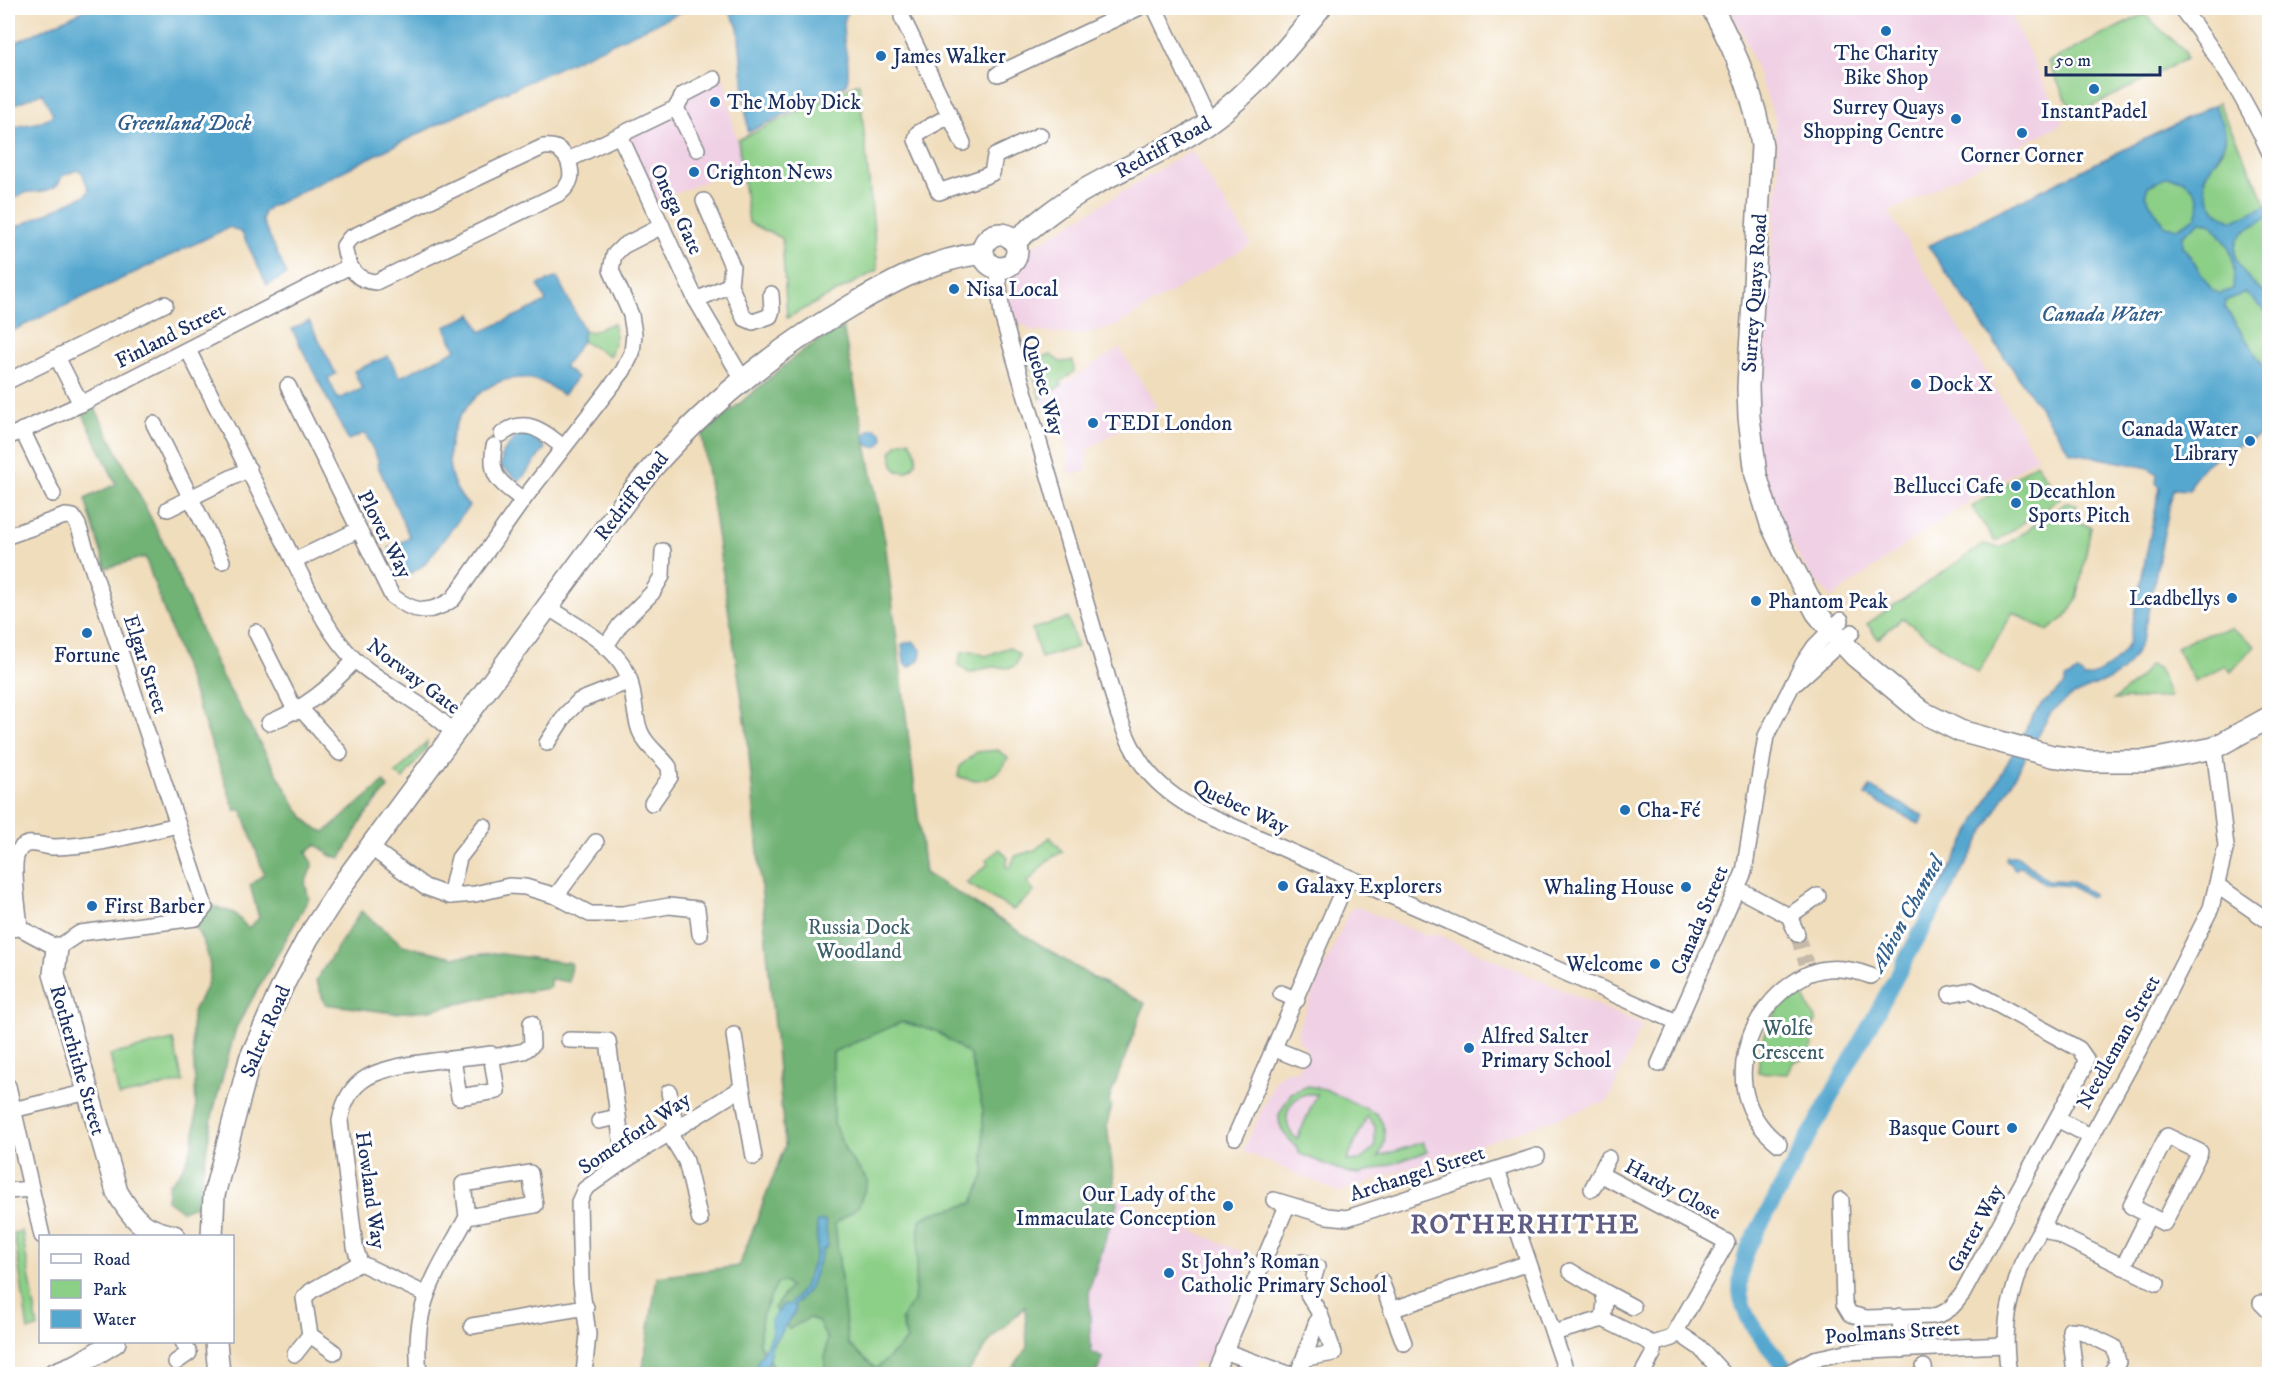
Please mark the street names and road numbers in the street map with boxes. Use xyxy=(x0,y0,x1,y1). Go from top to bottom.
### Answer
street label: Redriff Road xyxy=(1111,111,1217,185)
street label: Onega Gate xyxy=(644,160,709,259)
street label: Surrey Quays Road xyxy=(1736,212,1774,374)
street label: Finland Street xyxy=(111,297,230,375)
street label: Quebec Way xyxy=(1016,332,1070,439)
street label: Redriff Road xyxy=(589,446,675,546)
street label: Plover Way xyxy=(351,486,418,584)
street label: Elgar Street xyxy=(117,612,173,717)
street label: Norway Gate xyxy=(361,633,466,721)
street label: Quebec Way xyxy=(1188,773,1294,841)
street label: Canada Street xyxy=(1665,862,1735,979)
street label: Needleman Street xyxy=(2071,971,2167,1114)
street label: Salter Road xyxy=(235,981,297,1081)
street label: Rotherhithe Street xyxy=(43,982,111,1139)
street label: Somerford Way xyxy=(574,1086,696,1181)
street label: Howland Way xyxy=(349,1130,391,1252)
street label: Archangel Street xyxy=(1346,1140,1488,1208)
street label: Hardy Close xyxy=(1620,1154,1725,1226)
street label: Garter Way xyxy=(1942,1179,2010,1277)
street label: Poolmans Street xyxy=(1824,1315,1961,1351)

